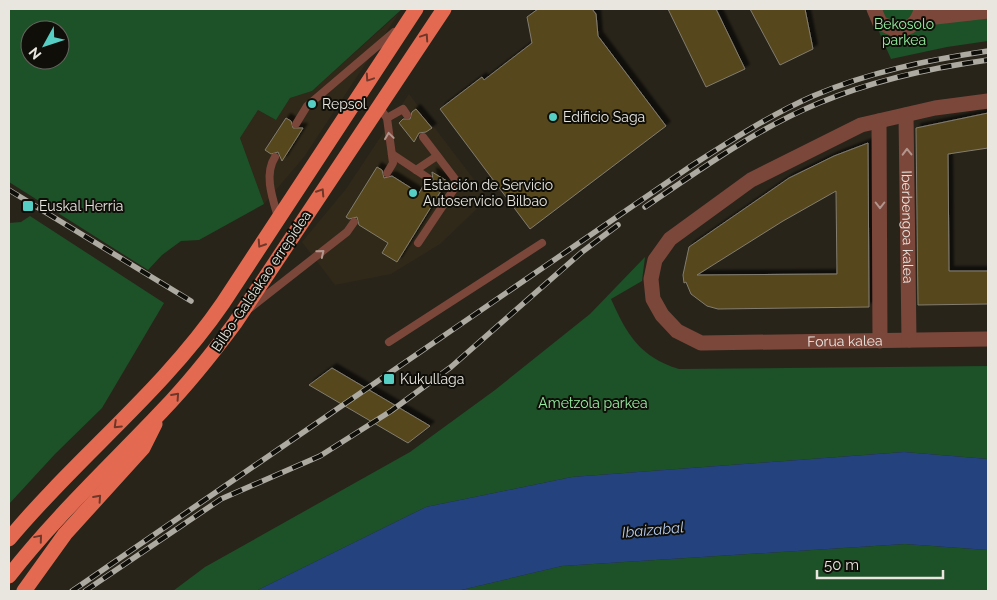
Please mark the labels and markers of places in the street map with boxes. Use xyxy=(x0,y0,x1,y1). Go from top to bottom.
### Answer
place label: Repsol xyxy=(322,96,367,112)
marker: Repsol xyxy=(306,98,318,110)
place label: Edificio Saga xyxy=(563,109,645,125)
marker: Edificio Saga xyxy=(547,111,559,123)
place label: Estación de Servicio Autoservicio Bilbao xyxy=(423,177,553,209)
marker: Estación de Servicio Autoservicio Bilbao xyxy=(407,187,419,199)
place label: Euskal Herria xyxy=(39,198,123,214)
marker: Euskal Herria xyxy=(21,199,35,213)
place label: Kukullaga xyxy=(400,371,464,387)
marker: Kukullaga xyxy=(382,372,396,386)

